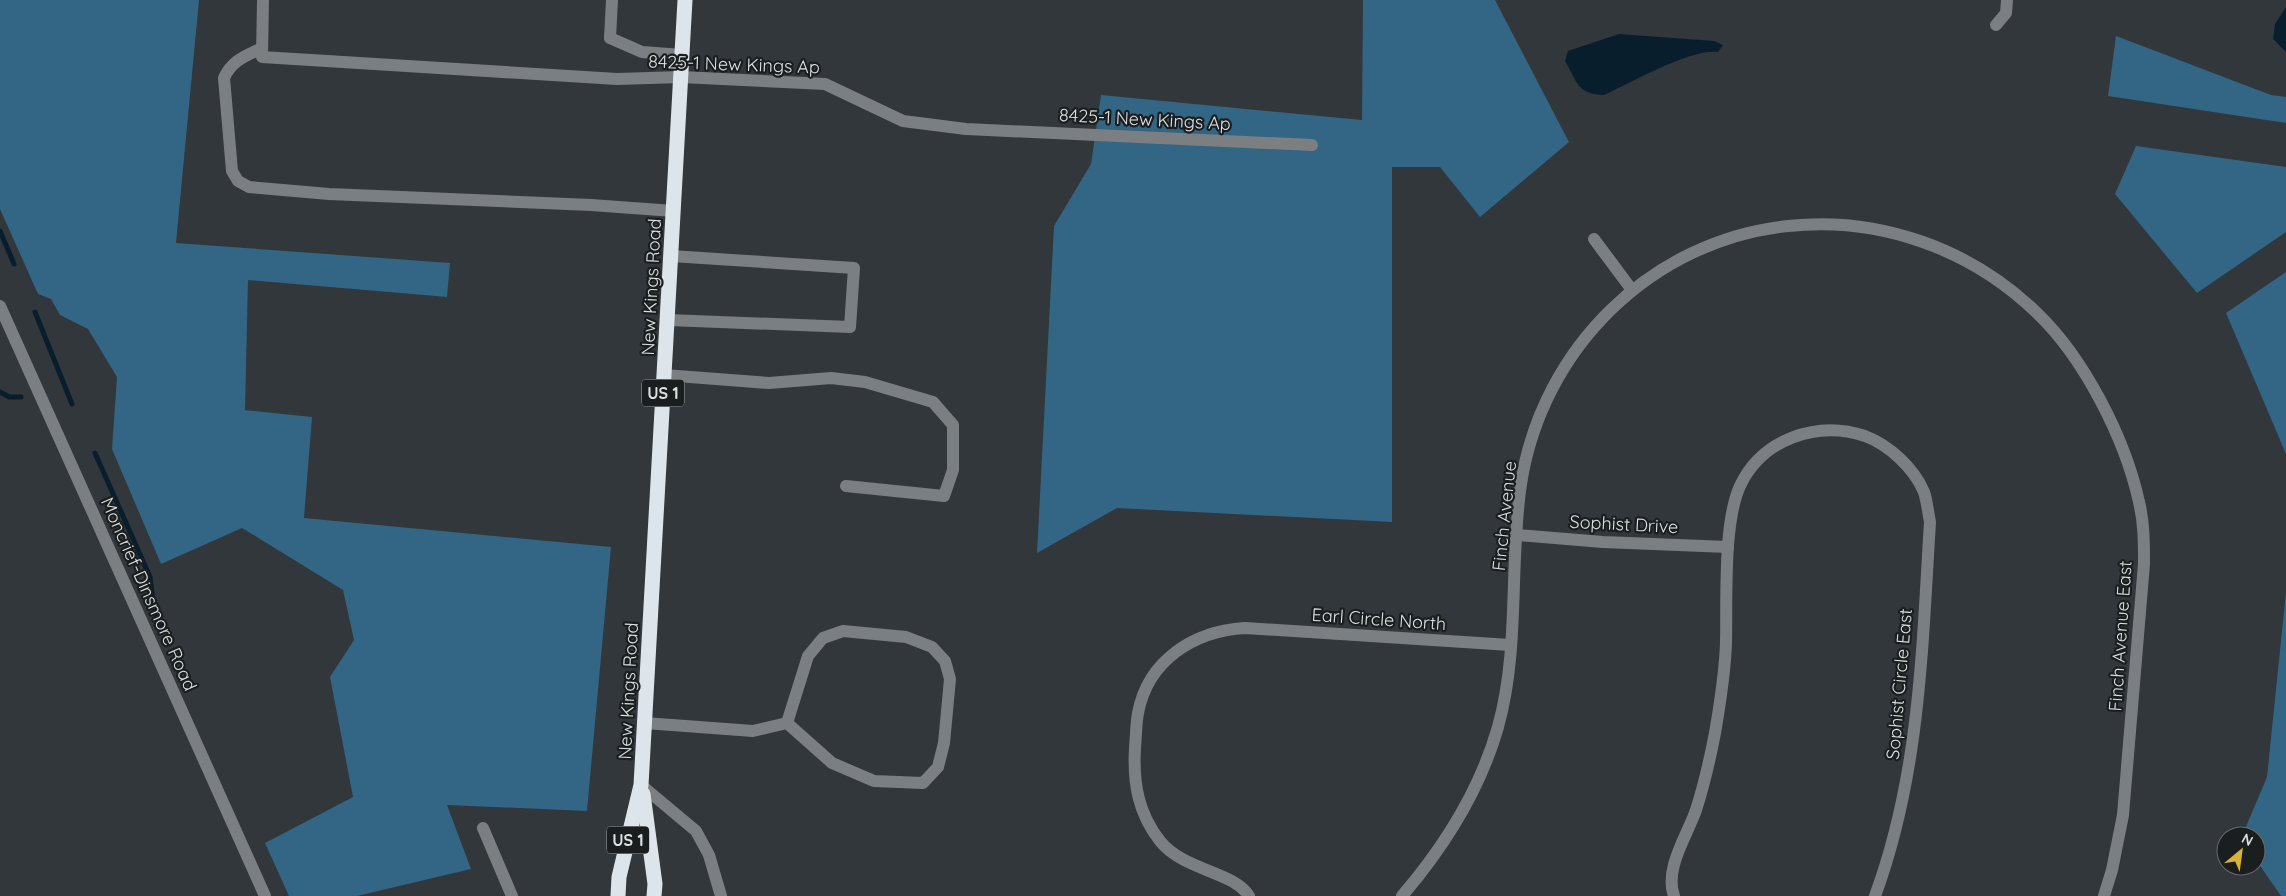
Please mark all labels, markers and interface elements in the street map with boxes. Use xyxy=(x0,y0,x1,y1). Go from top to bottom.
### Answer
street label: 8425-1 New Kings Ap xyxy=(648,50,820,78)
street label: 8425-1 New Kings Ap xyxy=(1059,103,1231,135)
street label: New Kings Road xyxy=(636,218,666,356)
road number: US 1 xyxy=(642,379,684,406)
street label: Finch Avenue xyxy=(1487,460,1521,572)
street label: Moncrief-Dinsmore Road xyxy=(96,494,202,694)
street label: Sophist Drive xyxy=(1569,510,1679,538)
street label: Finch Avenue East xyxy=(2103,560,2137,712)
street label: Earl Circle North xyxy=(1311,603,1447,635)
street label: Sophist Circle East xyxy=(1881,607,1917,761)
street label: New Kings Road xyxy=(613,622,643,760)
road number: US 1 xyxy=(607,826,649,854)
north arrow xyxy=(2216,826,2266,876)
text: N xyxy=(2238,829,2256,850)

